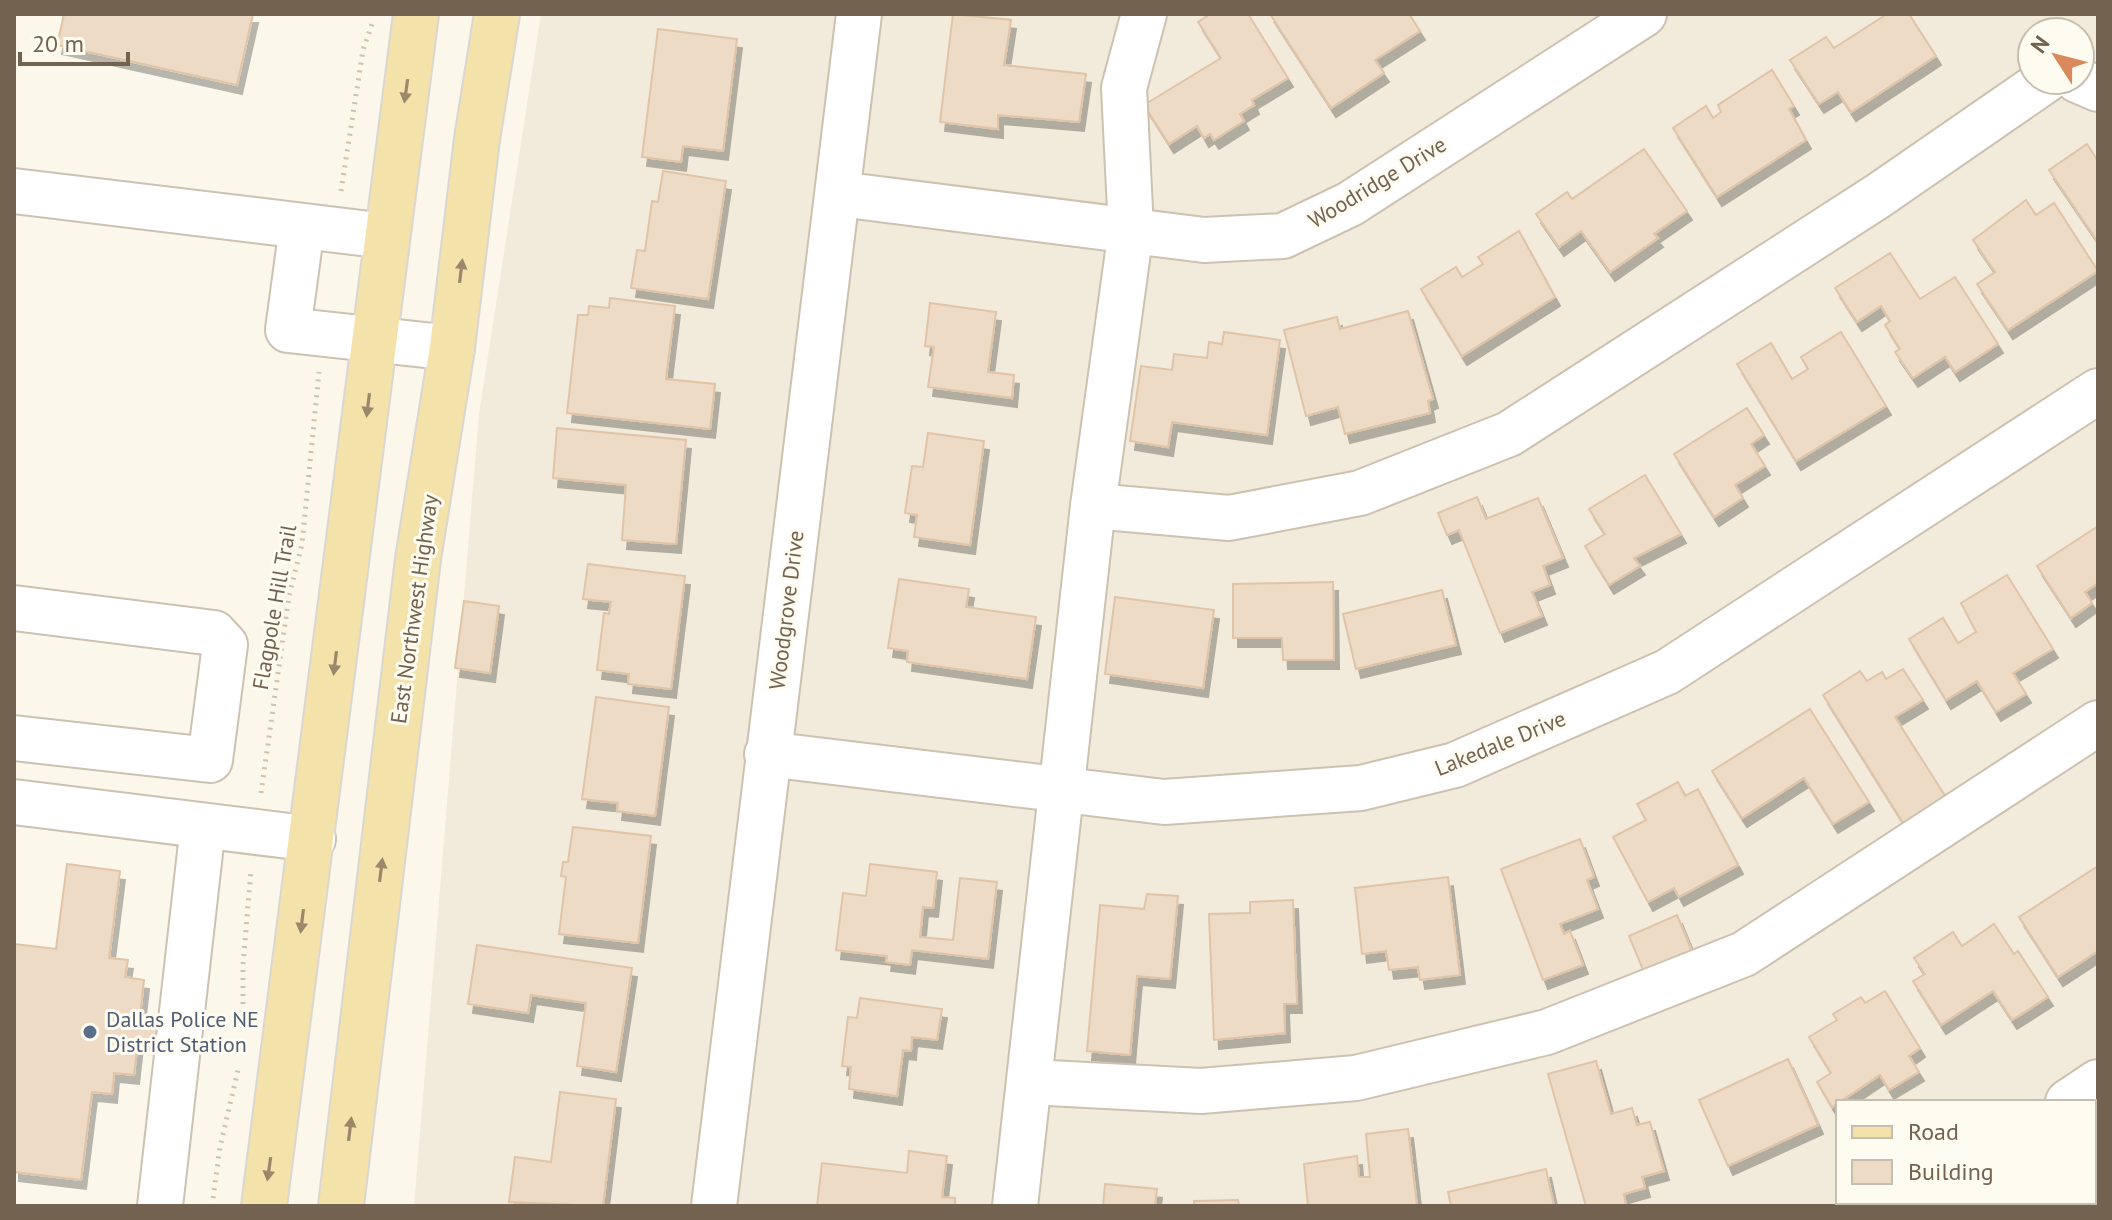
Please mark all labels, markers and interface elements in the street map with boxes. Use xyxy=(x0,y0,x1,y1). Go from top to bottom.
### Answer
scale bar xyxy=(20,16,128,66)
north arrow xyxy=(2016,16,2096,96)
text: 20 m xyxy=(32,28,84,59)
text: N xyxy=(2024,30,2055,58)
one-way arrow xyxy=(399,79,412,104)
street label: Woodridge Drive xyxy=(1303,130,1451,234)
one-way arrow xyxy=(455,258,468,283)
one-way arrow xyxy=(361,393,374,418)
street label: East Northwest Highway xyxy=(384,492,444,725)
street label: Flagpole Hill Trail xyxy=(246,522,302,692)
street label: Woodgrove Drive xyxy=(762,529,810,691)
one-way arrow xyxy=(328,651,341,676)
street label: Lakedale Drive xyxy=(1430,704,1570,782)
one-way arrow xyxy=(375,857,388,882)
one-way arrow xyxy=(296,909,309,934)
place label: Dallas Police NE District Station xyxy=(106,1005,259,1058)
marker: Dallas Police NE District Station xyxy=(81,1023,99,1041)
legend xyxy=(1836,1100,2096,1204)
one-way arrow xyxy=(344,1116,357,1141)
text: Road xyxy=(1908,1116,1959,1147)
text: Building xyxy=(1908,1156,1994,1187)
one-way arrow xyxy=(262,1157,275,1182)

